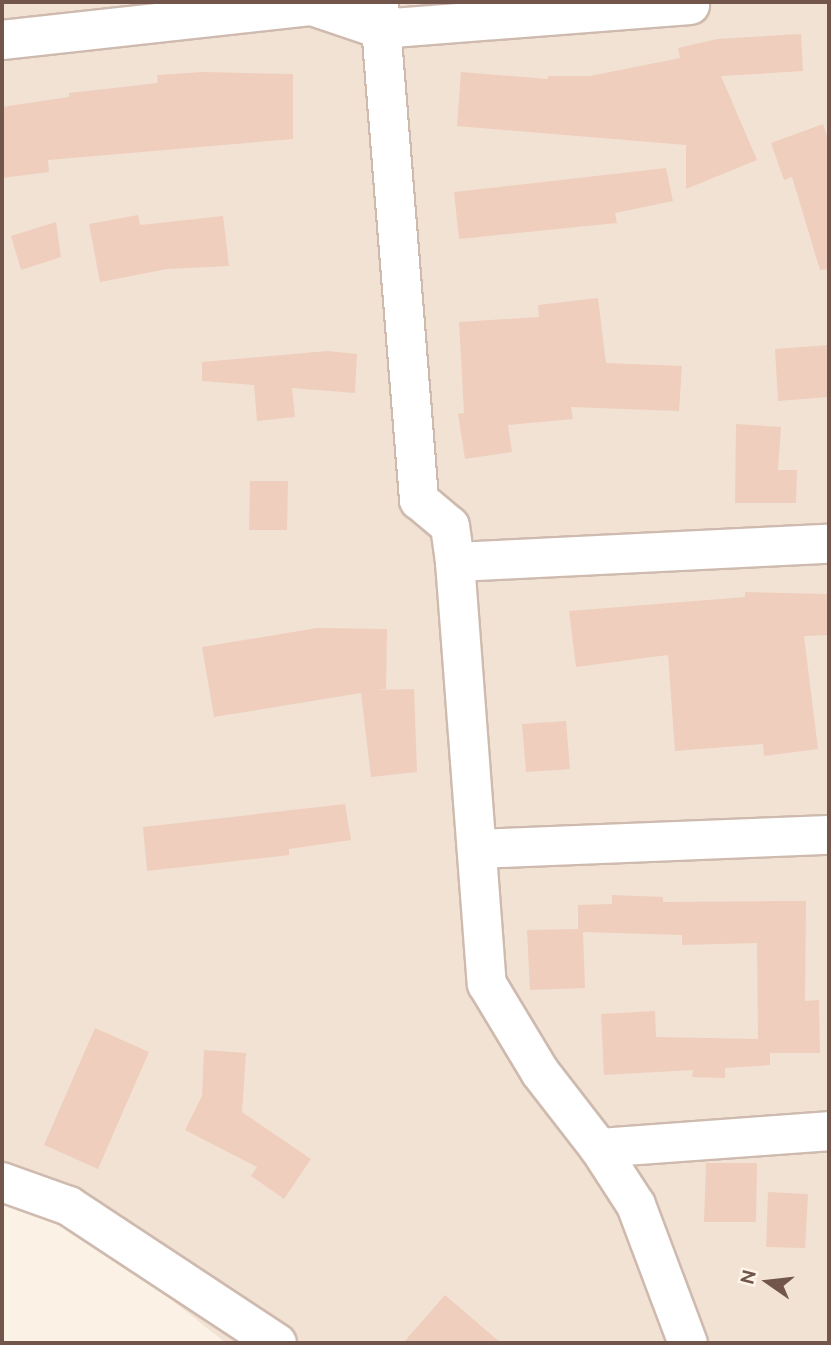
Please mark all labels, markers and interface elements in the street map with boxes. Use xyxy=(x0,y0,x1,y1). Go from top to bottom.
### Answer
north arrow xyxy=(733,1247,803,1317)
text: N xyxy=(735,1267,760,1286)

